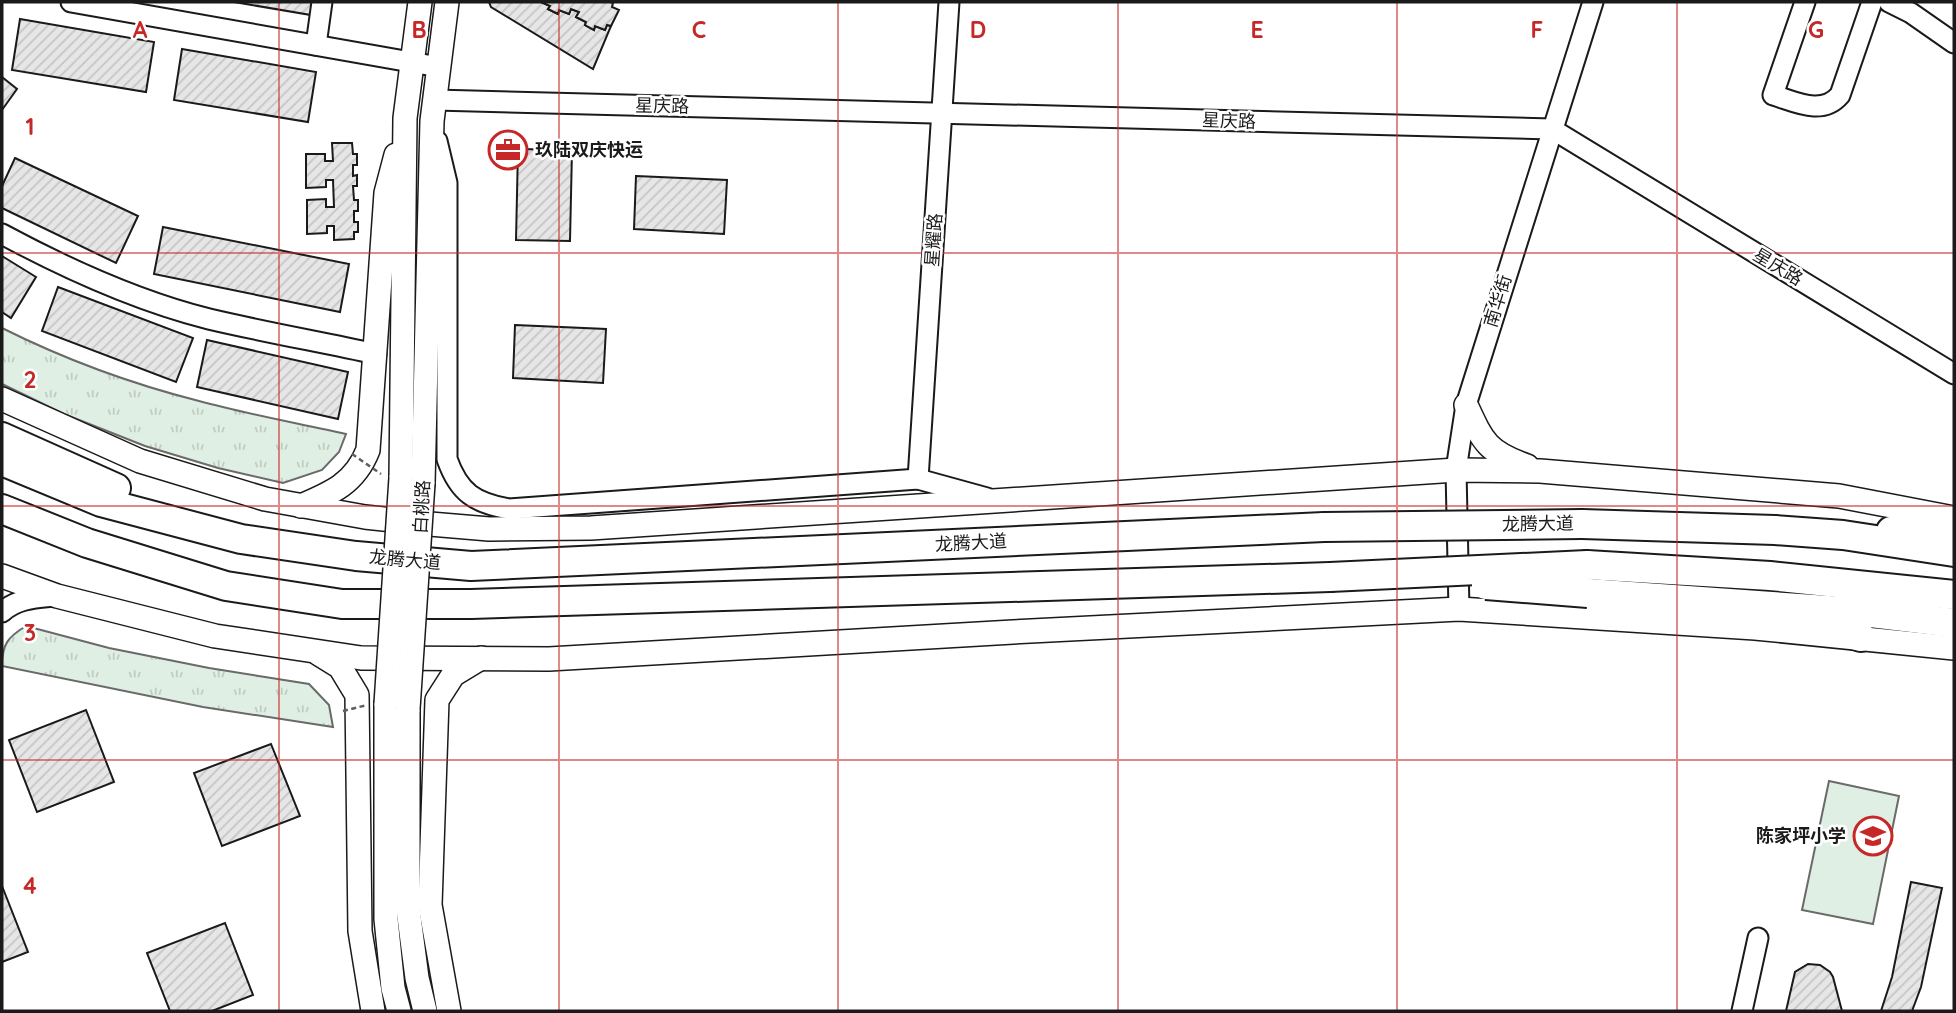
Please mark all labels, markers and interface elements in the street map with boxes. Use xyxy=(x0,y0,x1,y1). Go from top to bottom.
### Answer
text: A xyxy=(133,15,148,44)
text: B xyxy=(411,15,427,44)
text: C xyxy=(692,15,706,44)
text: D xyxy=(970,15,986,44)
text: E xyxy=(1250,15,1264,44)
text: F xyxy=(1531,15,1543,44)
text: G xyxy=(1808,15,1824,44)
street label: 星庆路 xyxy=(635,94,689,117)
street label: 星庆路 xyxy=(1202,108,1256,133)
text: 1 xyxy=(26,112,34,141)
office icon: 玖陆双庆快运 xyxy=(487,129,529,171)
place label: 玖陆双庆快运 xyxy=(535,138,643,161)
street label: 星耀路 xyxy=(920,212,947,268)
street label: 星庆路 xyxy=(1749,243,1807,290)
street label: 南华街 xyxy=(1479,272,1516,330)
text: 2 xyxy=(23,365,37,394)
street label: 白桃路 xyxy=(409,479,434,535)
street label: 龙腾大道 xyxy=(1502,511,1574,536)
street label: 龙腾大道 xyxy=(934,529,1008,556)
street label: 龙腾大道 xyxy=(368,545,442,574)
text: 3 xyxy=(24,618,36,647)
school or university icon: 陈家坪小学 xyxy=(1852,815,1894,857)
place label: 陈家坪小学 xyxy=(1756,824,1846,847)
text: 4 xyxy=(23,871,37,900)

